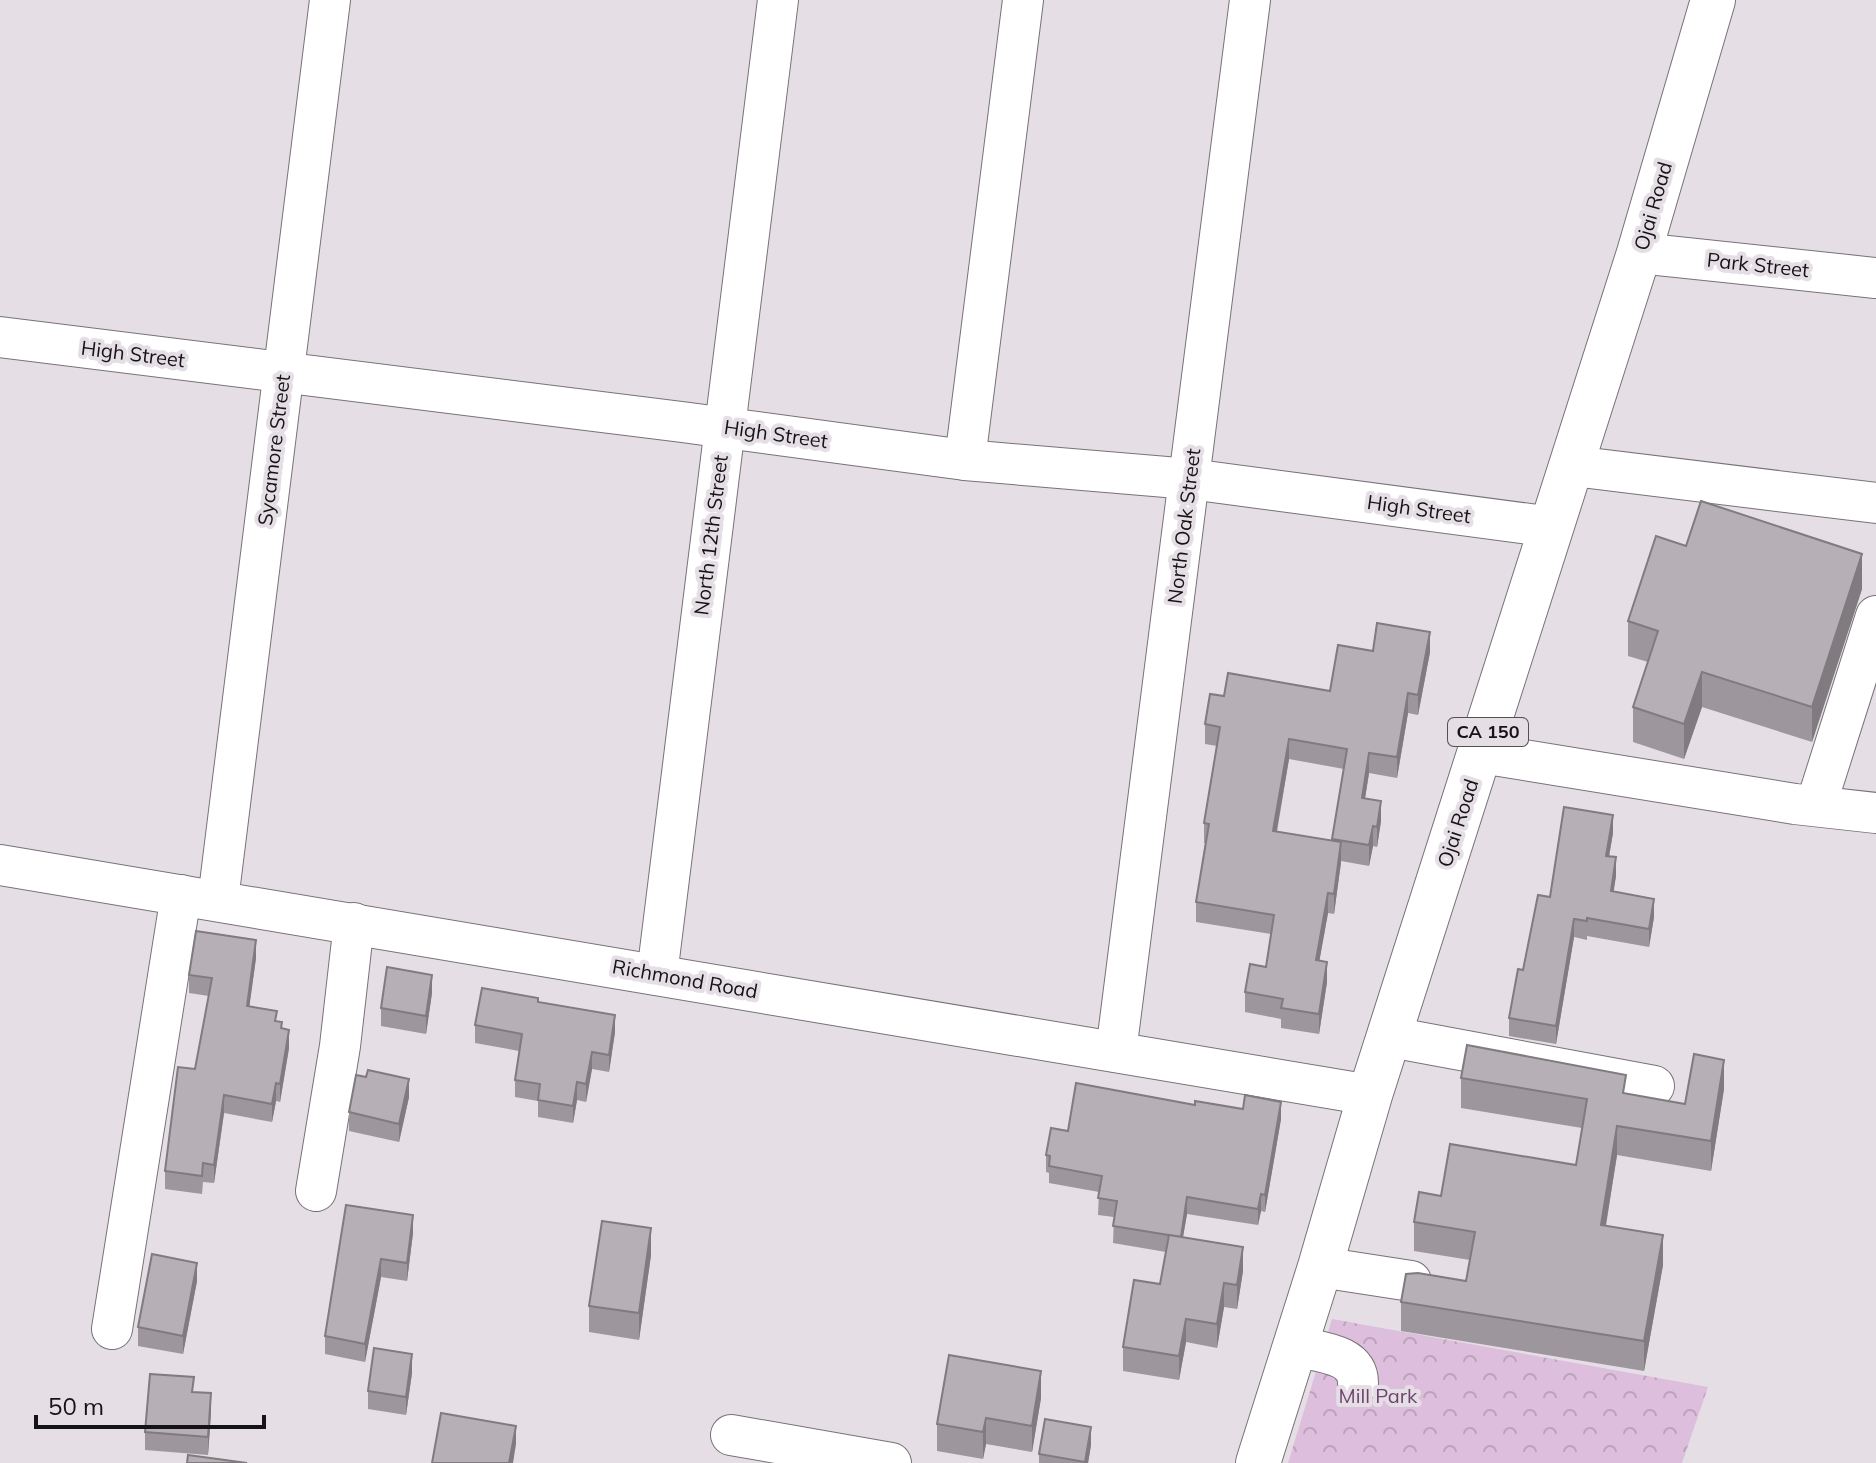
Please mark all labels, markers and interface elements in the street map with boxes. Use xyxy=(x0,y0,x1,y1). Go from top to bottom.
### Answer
street label: Ojai Road xyxy=(1628,159,1677,253)
street label: Park Street xyxy=(1706,247,1810,282)
street label: High Street xyxy=(80,335,186,372)
street label: Sycamore Street xyxy=(252,373,295,527)
street label: High Street xyxy=(723,414,829,453)
street label: North Oak Street xyxy=(1162,447,1205,605)
street label: North 12th Street xyxy=(688,453,733,617)
street label: High Street xyxy=(1366,489,1472,528)
road number: CA 150 xyxy=(1448,718,1528,746)
street label: Ojai Road xyxy=(1432,776,1484,870)
street label: Richmond Road xyxy=(610,953,760,1004)
scale bar xyxy=(36,1379,264,1429)
park label: Mill Park xyxy=(1339,1383,1418,1408)
text: 50 m xyxy=(48,1391,104,1421)

